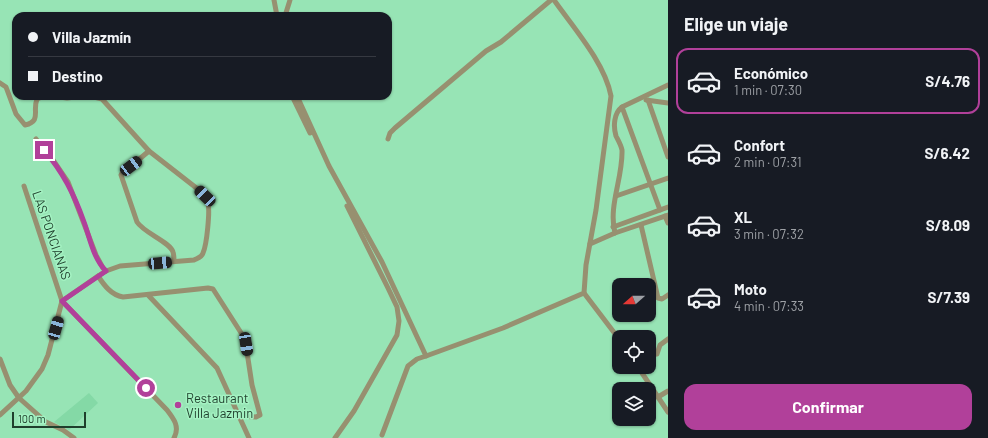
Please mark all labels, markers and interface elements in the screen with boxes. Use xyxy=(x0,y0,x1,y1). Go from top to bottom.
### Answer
text: Elige un viaje xyxy=(684,13,788,35)
text: Villa Jazmín xyxy=(52,28,131,46)
icon: car xyxy=(686,63,722,99)
text: Económico xyxy=(734,64,808,82)
text: Destino xyxy=(52,67,103,85)
text: S/4.76 xyxy=(925,72,970,90)
text: 1 min · 07:30 xyxy=(734,82,802,98)
icon: car xyxy=(686,135,722,171)
text: Confort xyxy=(734,136,785,154)
route end xyxy=(35,141,53,159)
text: S/6.42 xyxy=(924,144,970,162)
car xyxy=(118,154,144,178)
text: 2 min · 07:31 xyxy=(734,154,802,170)
car xyxy=(192,183,218,209)
street label: LAS PONCIANAS xyxy=(29,188,75,282)
icon: car xyxy=(686,207,722,243)
text: XL xyxy=(734,208,752,226)
text: S/8.09 xyxy=(926,216,970,234)
text: 3 min · 07:32 xyxy=(734,226,804,242)
car xyxy=(148,256,172,270)
north arrow xyxy=(612,278,656,322)
map controls xyxy=(612,278,656,426)
icon: car xyxy=(686,279,722,315)
text: Moto xyxy=(734,280,767,298)
text: S/7.39 xyxy=(927,288,970,306)
text: 4 min · 07:33 xyxy=(734,298,804,314)
car xyxy=(47,315,65,341)
button: locate xyxy=(612,330,656,374)
car xyxy=(238,331,254,357)
route start xyxy=(137,379,155,397)
button: layers xyxy=(612,382,656,426)
button: Confirmar xyxy=(684,384,972,430)
place label: Restaurant Villa Jazmin xyxy=(186,390,253,421)
marker: Restaurant Villa Jazmin xyxy=(173,400,183,410)
scale bar xyxy=(12,410,86,429)
text: 100 m xyxy=(18,412,46,425)

